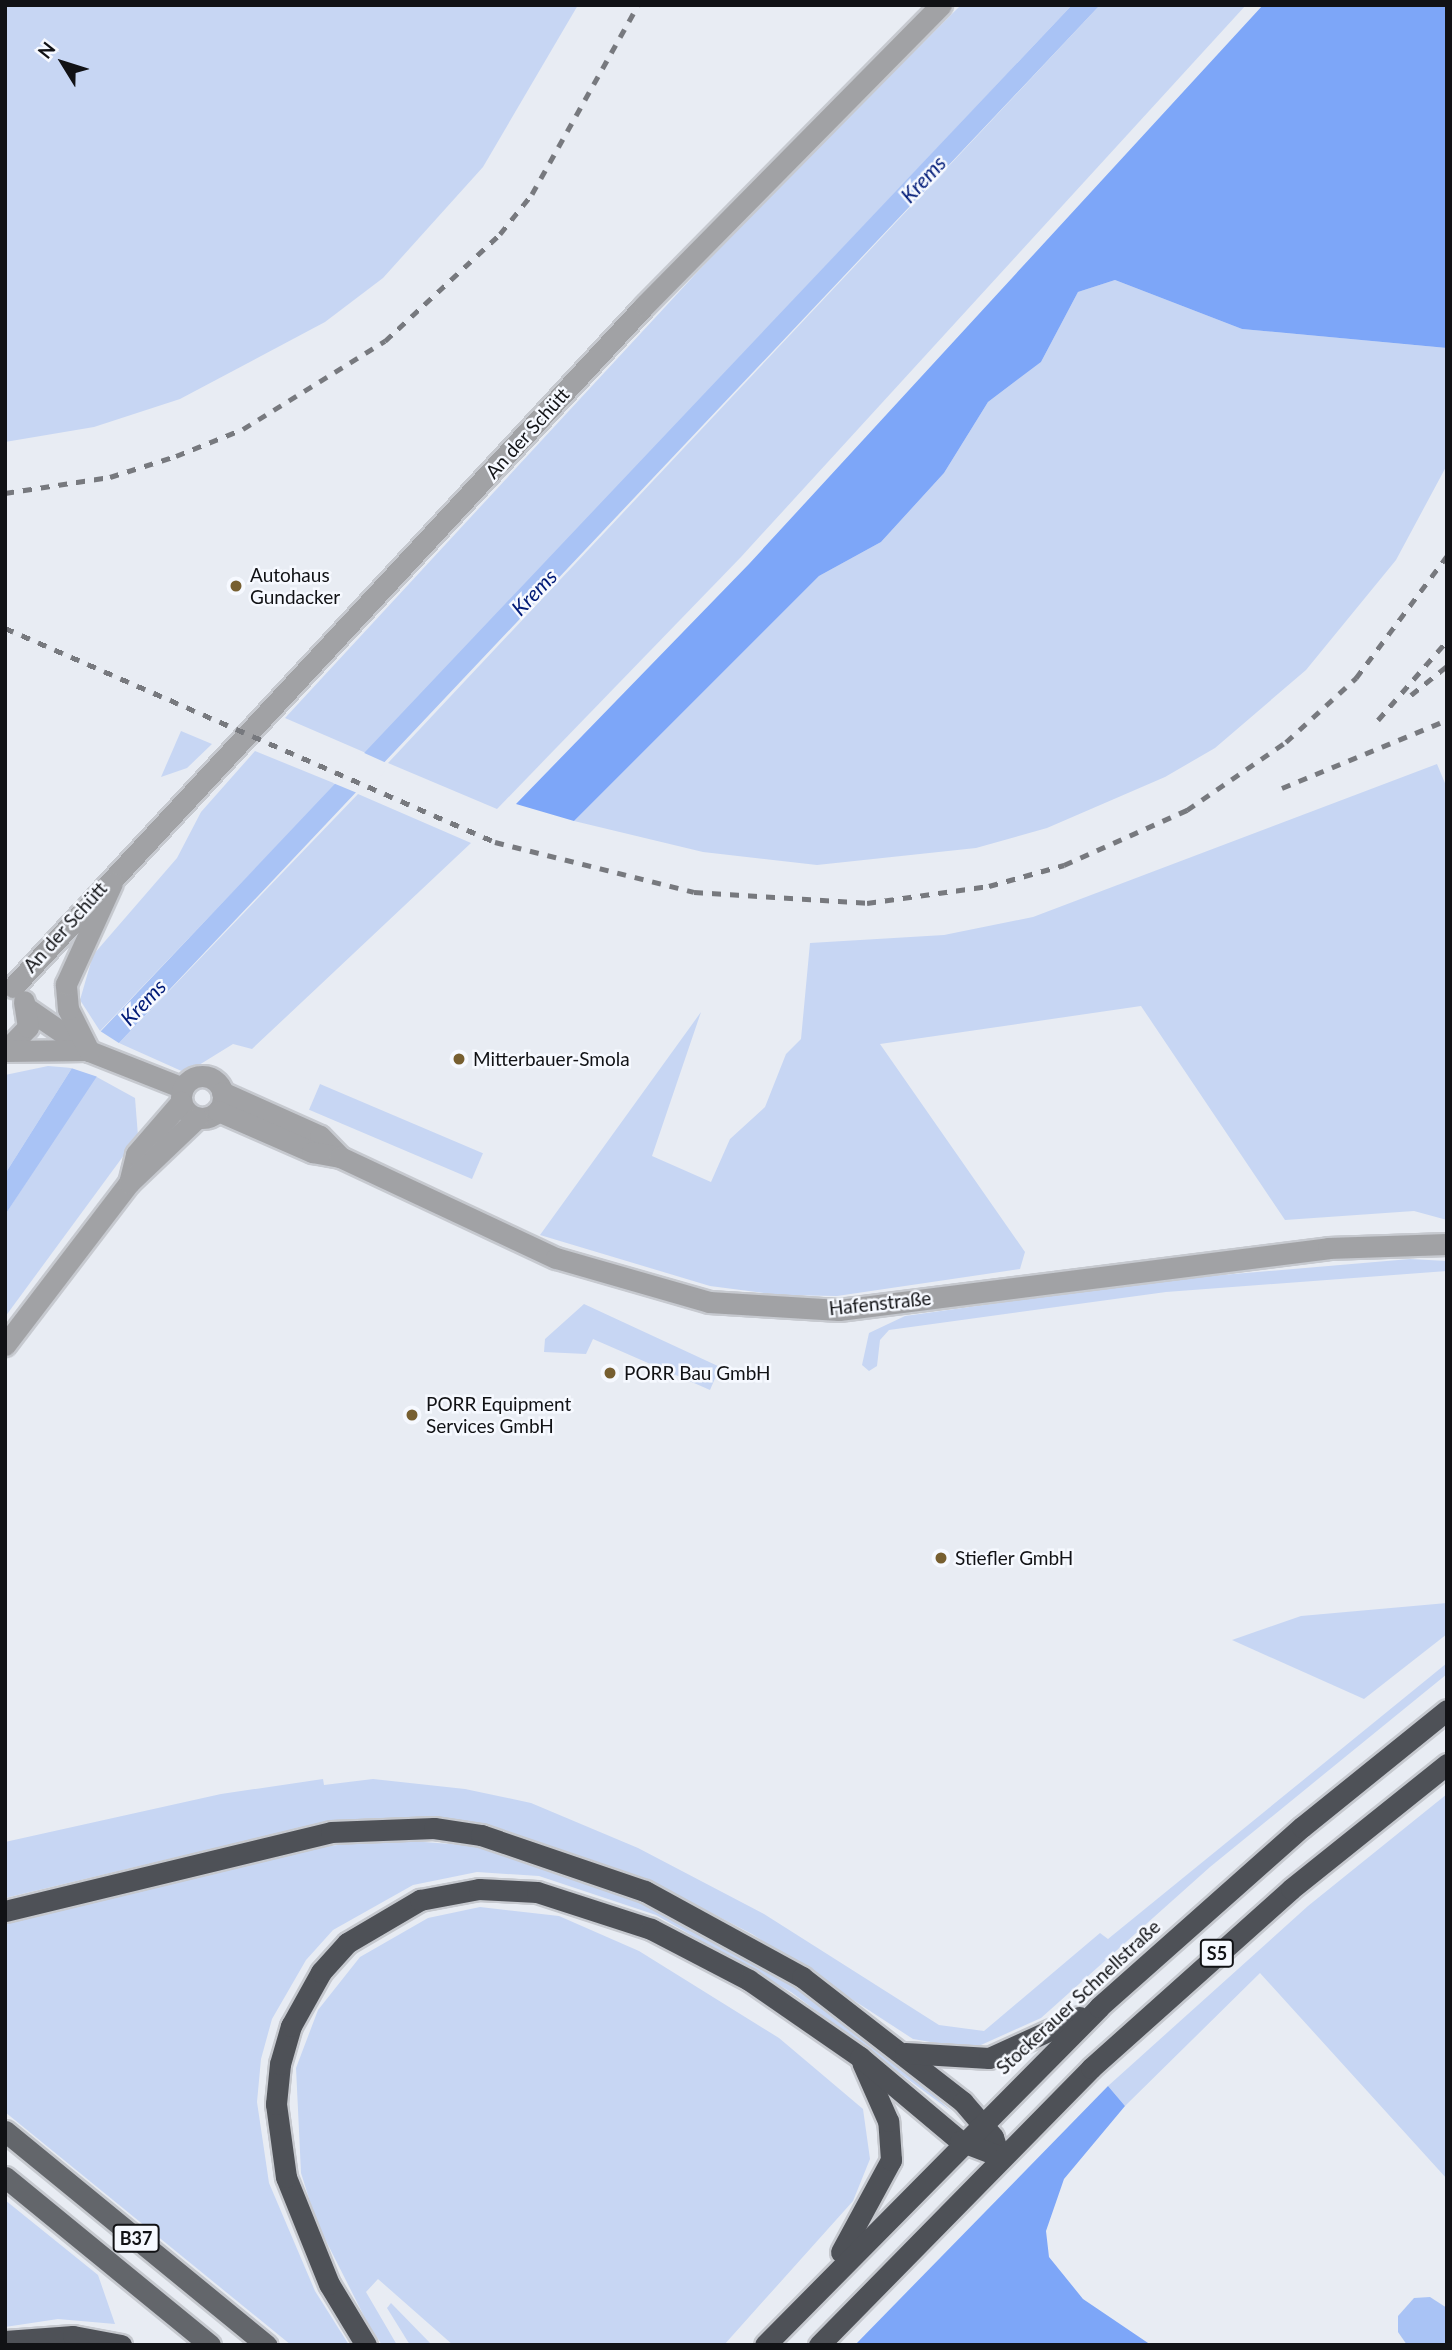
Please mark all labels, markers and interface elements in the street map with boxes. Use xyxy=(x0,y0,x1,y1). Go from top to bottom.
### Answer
north arrow xyxy=(28,28,98,98)
text: N xyxy=(32,37,60,63)
water label: Krems xyxy=(895,150,951,208)
street label: An der Schütt xyxy=(480,383,574,483)
place label: Autohaus Gundacker xyxy=(250,564,340,608)
water label: Krems xyxy=(506,564,562,620)
marker: Autohaus Gundacker xyxy=(228,578,244,594)
street label: An der Schütt xyxy=(18,877,112,977)
water label: Krems xyxy=(115,974,171,1030)
place label: Mitterbauer-Smola xyxy=(473,1048,630,1070)
marker: Mitterbauer-Smola xyxy=(451,1051,467,1067)
street label: Hafenstraße xyxy=(828,1286,932,1320)
place label: PORR Bau GmbH xyxy=(624,1362,771,1384)
marker: PORR Bau GmbH xyxy=(602,1365,618,1381)
place label: PORR Equipment Services GmbH xyxy=(426,1393,571,1437)
marker: PORR Equipment Services GmbH xyxy=(404,1407,420,1423)
place label: Stiefler GmbH xyxy=(955,1547,1074,1569)
marker: Stiefler GmbH xyxy=(933,1550,949,1566)
street label: Stockerauer Schnellstraße xyxy=(991,1915,1165,2079)
road number: S5 xyxy=(1200,1938,1234,1968)
road number: B37 xyxy=(111,2224,160,2252)

